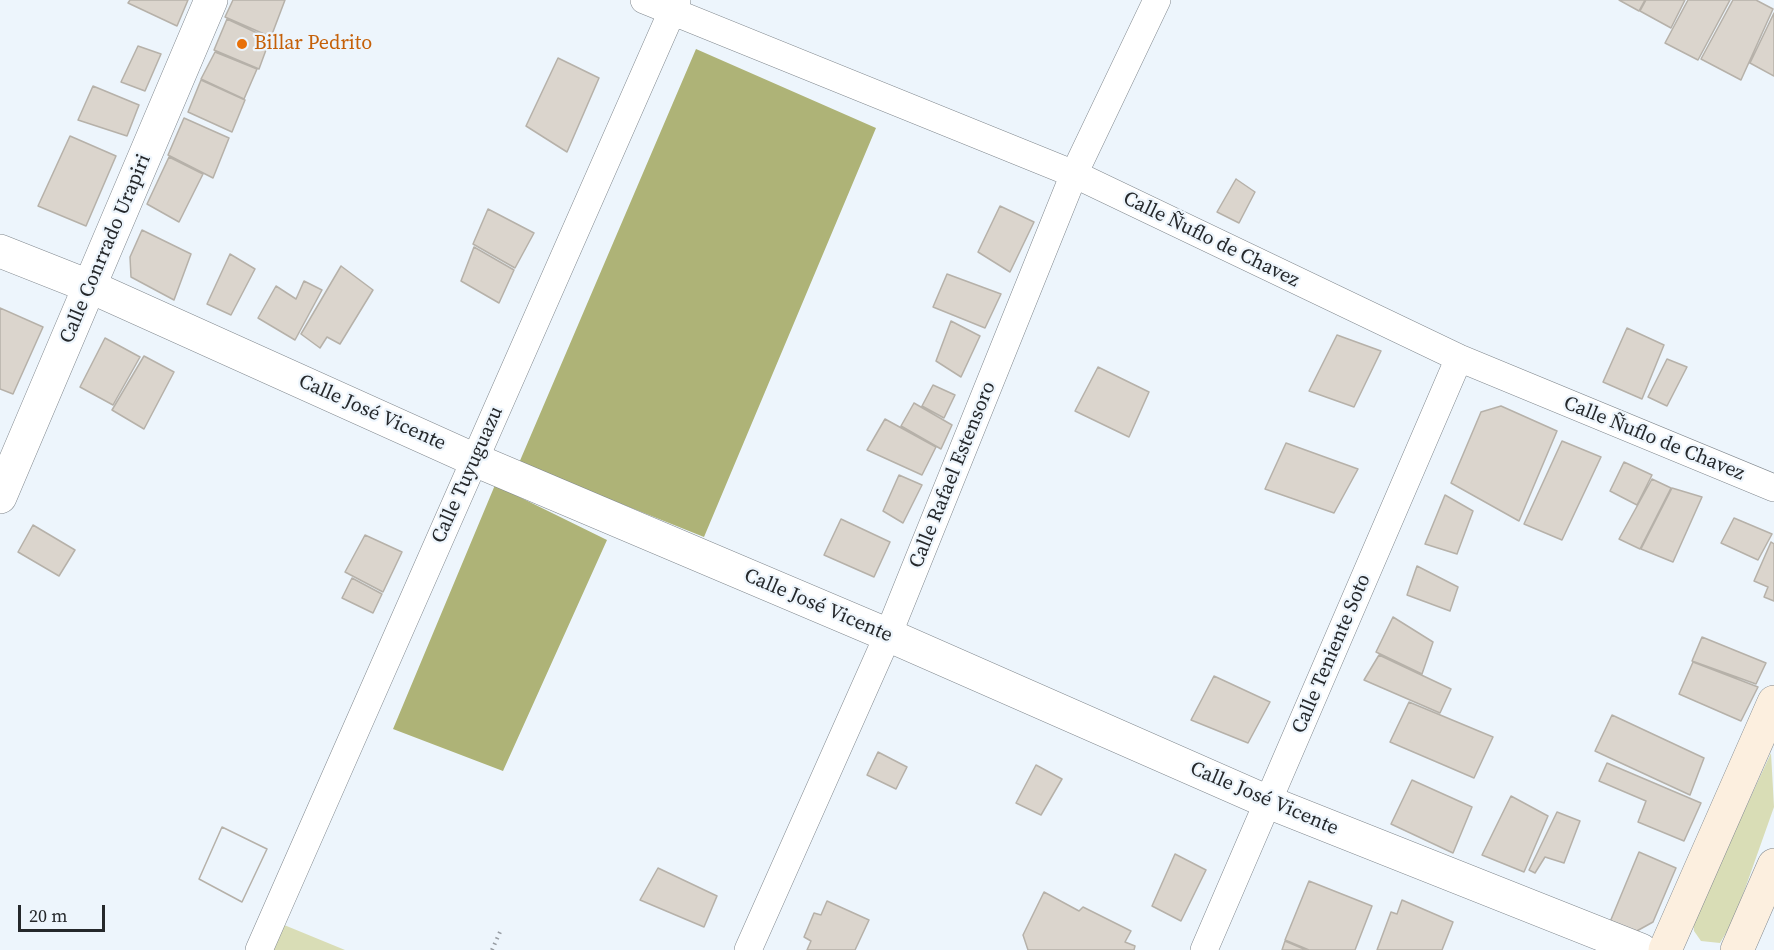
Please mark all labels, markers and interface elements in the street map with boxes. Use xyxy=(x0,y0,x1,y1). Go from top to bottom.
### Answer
place label: Billar Pedrito xyxy=(254,32,372,56)
marker: Billar Pedrito xyxy=(235,37,249,51)
street label: Calle Conrrado Urapiri xyxy=(55,151,157,347)
street label: Calle Ñuflo de Chavez xyxy=(1119,187,1303,293)
street label: Calle José Vicente xyxy=(295,370,449,456)
street label: Calle Rafael Estensoro xyxy=(905,378,1001,572)
street label: Calle Ñuflo de Chavez xyxy=(1560,392,1748,486)
street label: Calle Tuyuguazu xyxy=(427,403,509,547)
street label: Calle José Vicente xyxy=(740,564,896,648)
street label: Calle Teniente Soto xyxy=(1288,571,1376,737)
street label: Calle José Vicente xyxy=(1186,757,1342,841)
scale bar xyxy=(21,893,108,931)
text: 20 m xyxy=(29,903,67,928)

